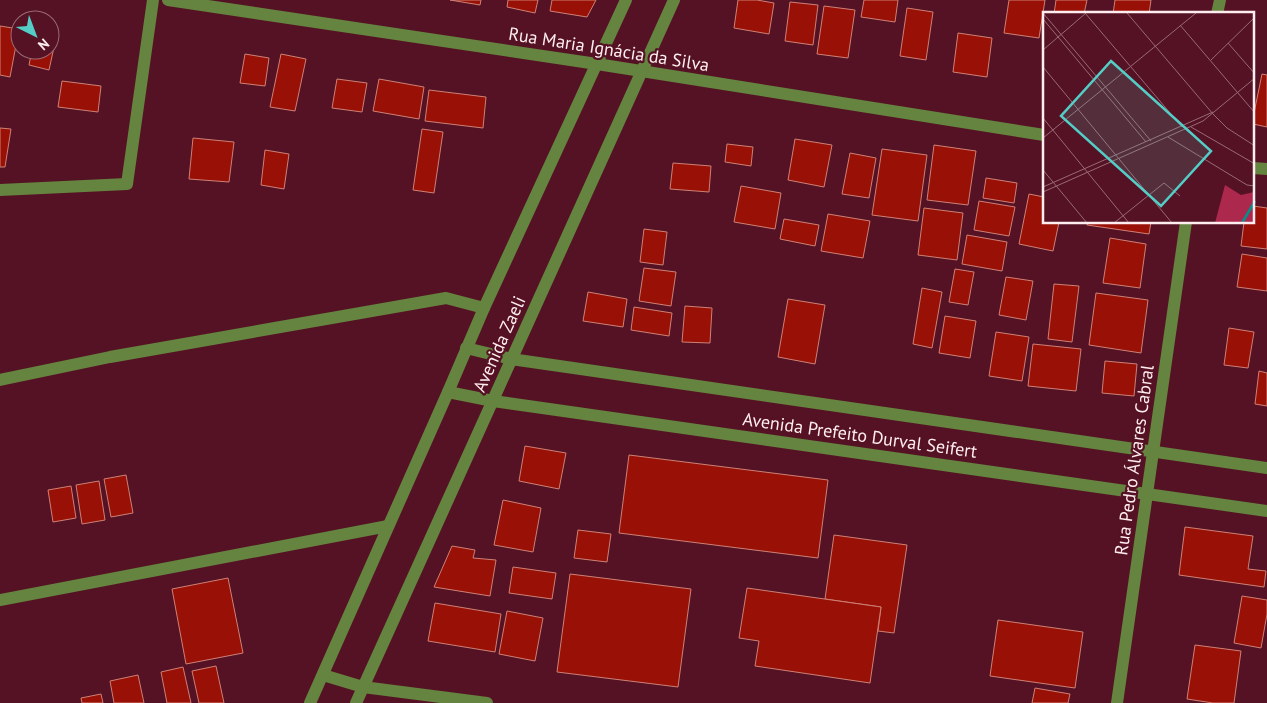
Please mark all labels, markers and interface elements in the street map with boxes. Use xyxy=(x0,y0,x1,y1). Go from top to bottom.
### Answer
north arrow xyxy=(10,10,60,60)
inset map xyxy=(1043,12,1254,224)
street label: Rua Maria Ignácia da Silva xyxy=(507,22,711,76)
text: N xyxy=(34,35,53,54)
street label: Avenida Zaeli xyxy=(468,292,530,396)
street label: Rua Pedro Álvares Cabral xyxy=(1109,363,1159,557)
street label: Avenida Prefeito Durval Seifert xyxy=(741,407,979,463)

